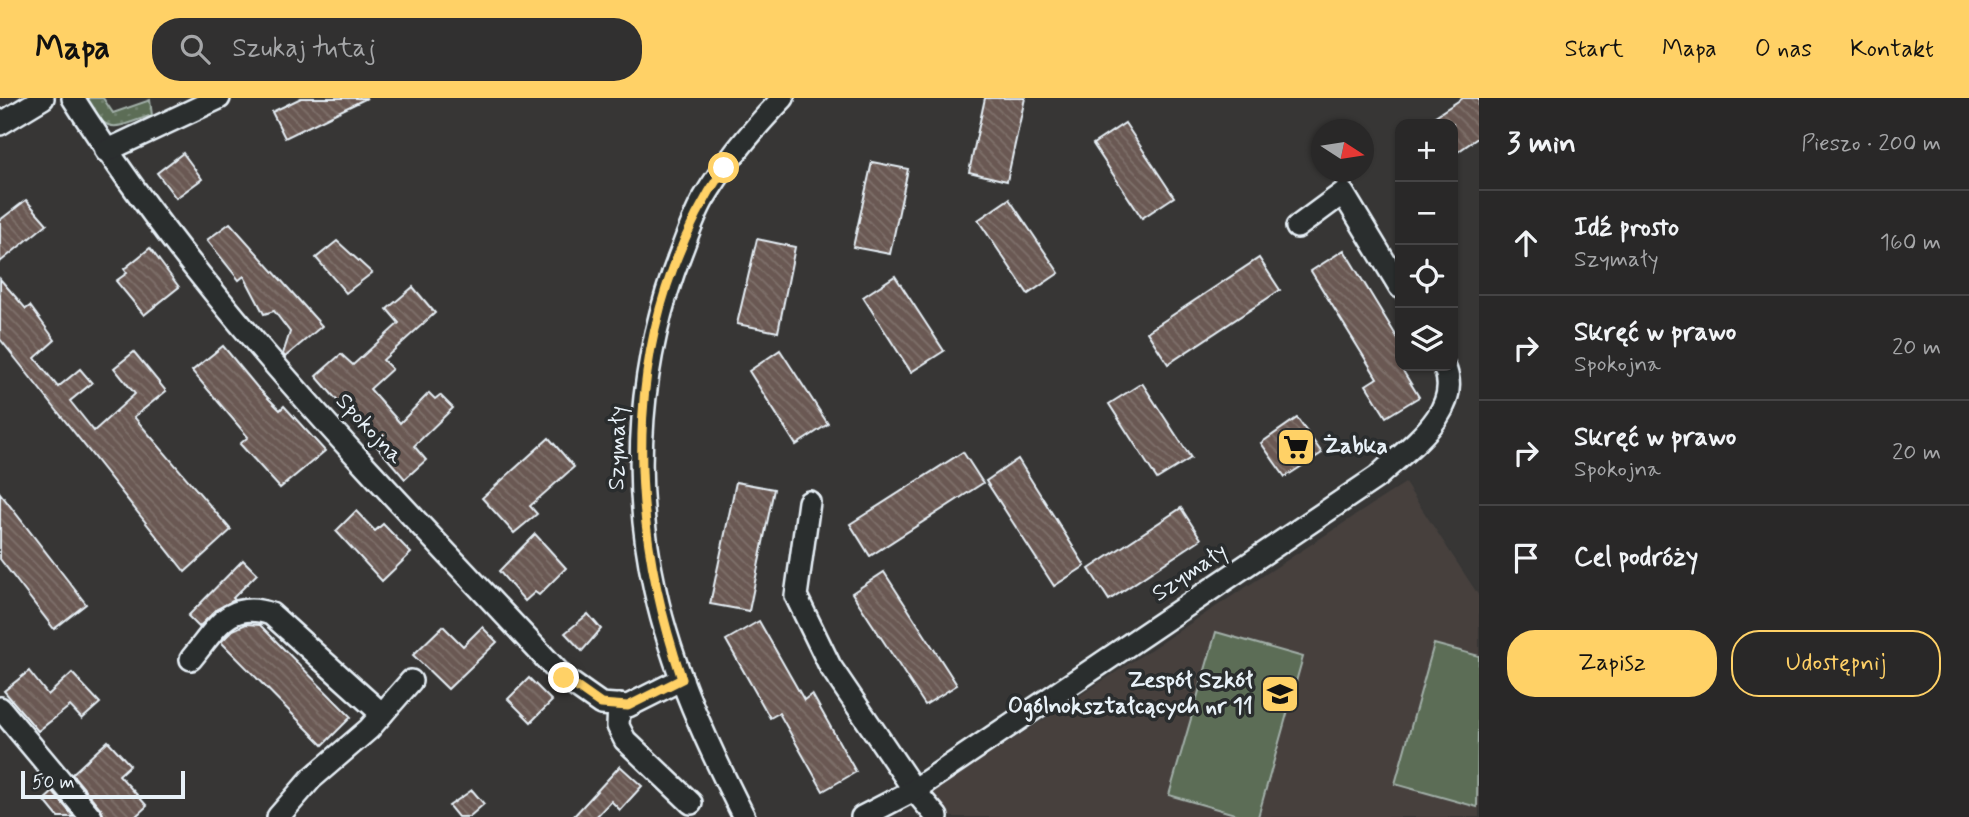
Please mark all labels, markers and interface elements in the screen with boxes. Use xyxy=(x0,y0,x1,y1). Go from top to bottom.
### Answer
search box xyxy=(152,18,642,81)
text: Mapa xyxy=(35,27,110,71)
icon: search xyxy=(176,30,214,68)
text: Szukaj tutaj xyxy=(232,32,376,66)
text: Start xyxy=(1565,34,1624,65)
text: Mapa xyxy=(1662,34,1717,65)
text: O nas xyxy=(1755,34,1812,65)
text: Kontakt xyxy=(1850,34,1934,65)
north arrow xyxy=(1311,119,1374,182)
map controls xyxy=(1395,119,1458,371)
button: + xyxy=(1395,119,1458,182)
text: 3 min xyxy=(1507,124,1576,163)
text: Pieszo · 200 m xyxy=(1801,129,1941,159)
route start xyxy=(708,152,739,183)
button: − xyxy=(1395,182,1458,245)
text: Idź prosto xyxy=(1574,211,1679,245)
icon: ahead xyxy=(1507,224,1545,262)
text: 160 m xyxy=(1880,228,1941,258)
button: locate xyxy=(1395,245,1458,308)
text: Szymały xyxy=(1574,245,1659,275)
button: layers xyxy=(1395,308,1458,371)
text: Skręć w prawo xyxy=(1574,316,1736,350)
icon: right xyxy=(1507,329,1545,367)
text: 20 m xyxy=(1892,333,1941,363)
text: Spokojna xyxy=(1574,350,1661,380)
street label: Spokojna xyxy=(328,387,410,471)
street label: Szymały xyxy=(602,405,634,491)
text: Skręć w prawo xyxy=(1574,421,1736,455)
supermarket icon: Żabka xyxy=(1275,426,1317,468)
place label: Żabka xyxy=(1323,432,1388,462)
icon: right xyxy=(1507,434,1545,472)
text: 20 m xyxy=(1892,438,1941,468)
text: Spokojna xyxy=(1574,455,1661,485)
street label: Szymały xyxy=(1147,537,1233,609)
icon: arrive xyxy=(1507,539,1545,577)
text: Cel podróży xyxy=(1574,541,1698,575)
button: Zapisz xyxy=(1507,630,1717,697)
button: Udostępnij xyxy=(1731,630,1941,697)
route end xyxy=(548,662,579,693)
place label: Zespół Szkół Ogólnokształcących nr 11 xyxy=(1008,666,1253,722)
school or university icon: Zespół Szkół Ogólnokształcących nr 11 xyxy=(1259,673,1301,715)
scale bar xyxy=(21,768,186,800)
text: 50 m xyxy=(32,770,75,795)

